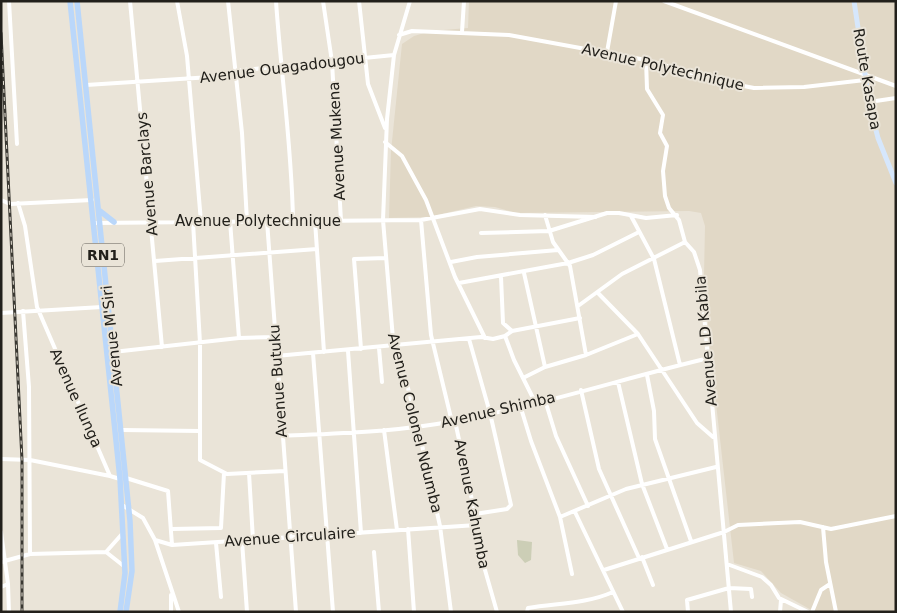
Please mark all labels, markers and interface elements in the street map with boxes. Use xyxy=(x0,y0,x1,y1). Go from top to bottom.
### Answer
street label: Route Kasapa xyxy=(849,27,885,131)
street label: Avenue Polytechnique xyxy=(580,40,746,94)
street label: Avenue Ouagadougou xyxy=(198,49,366,87)
street label: Avenue Mukena xyxy=(325,81,349,201)
street label: Avenue Barclays xyxy=(133,111,161,237)
street label: Avenue Polytechnique xyxy=(175,212,341,230)
road number: RN1 xyxy=(82,244,124,266)
street label: Avenue LD Kabila xyxy=(691,275,721,407)
street label: Avenue M'Siri xyxy=(98,285,126,387)
street label: Avenue Butuku xyxy=(265,324,291,438)
street label: Avenue Colonel Ndumba xyxy=(384,331,446,515)
street label: Avenue Ilunga xyxy=(46,346,106,450)
street label: Avenue Shimba xyxy=(439,388,557,432)
street label: Avenue Kahumba xyxy=(451,438,493,570)
street label: Avenue Circulaire xyxy=(224,523,356,551)

